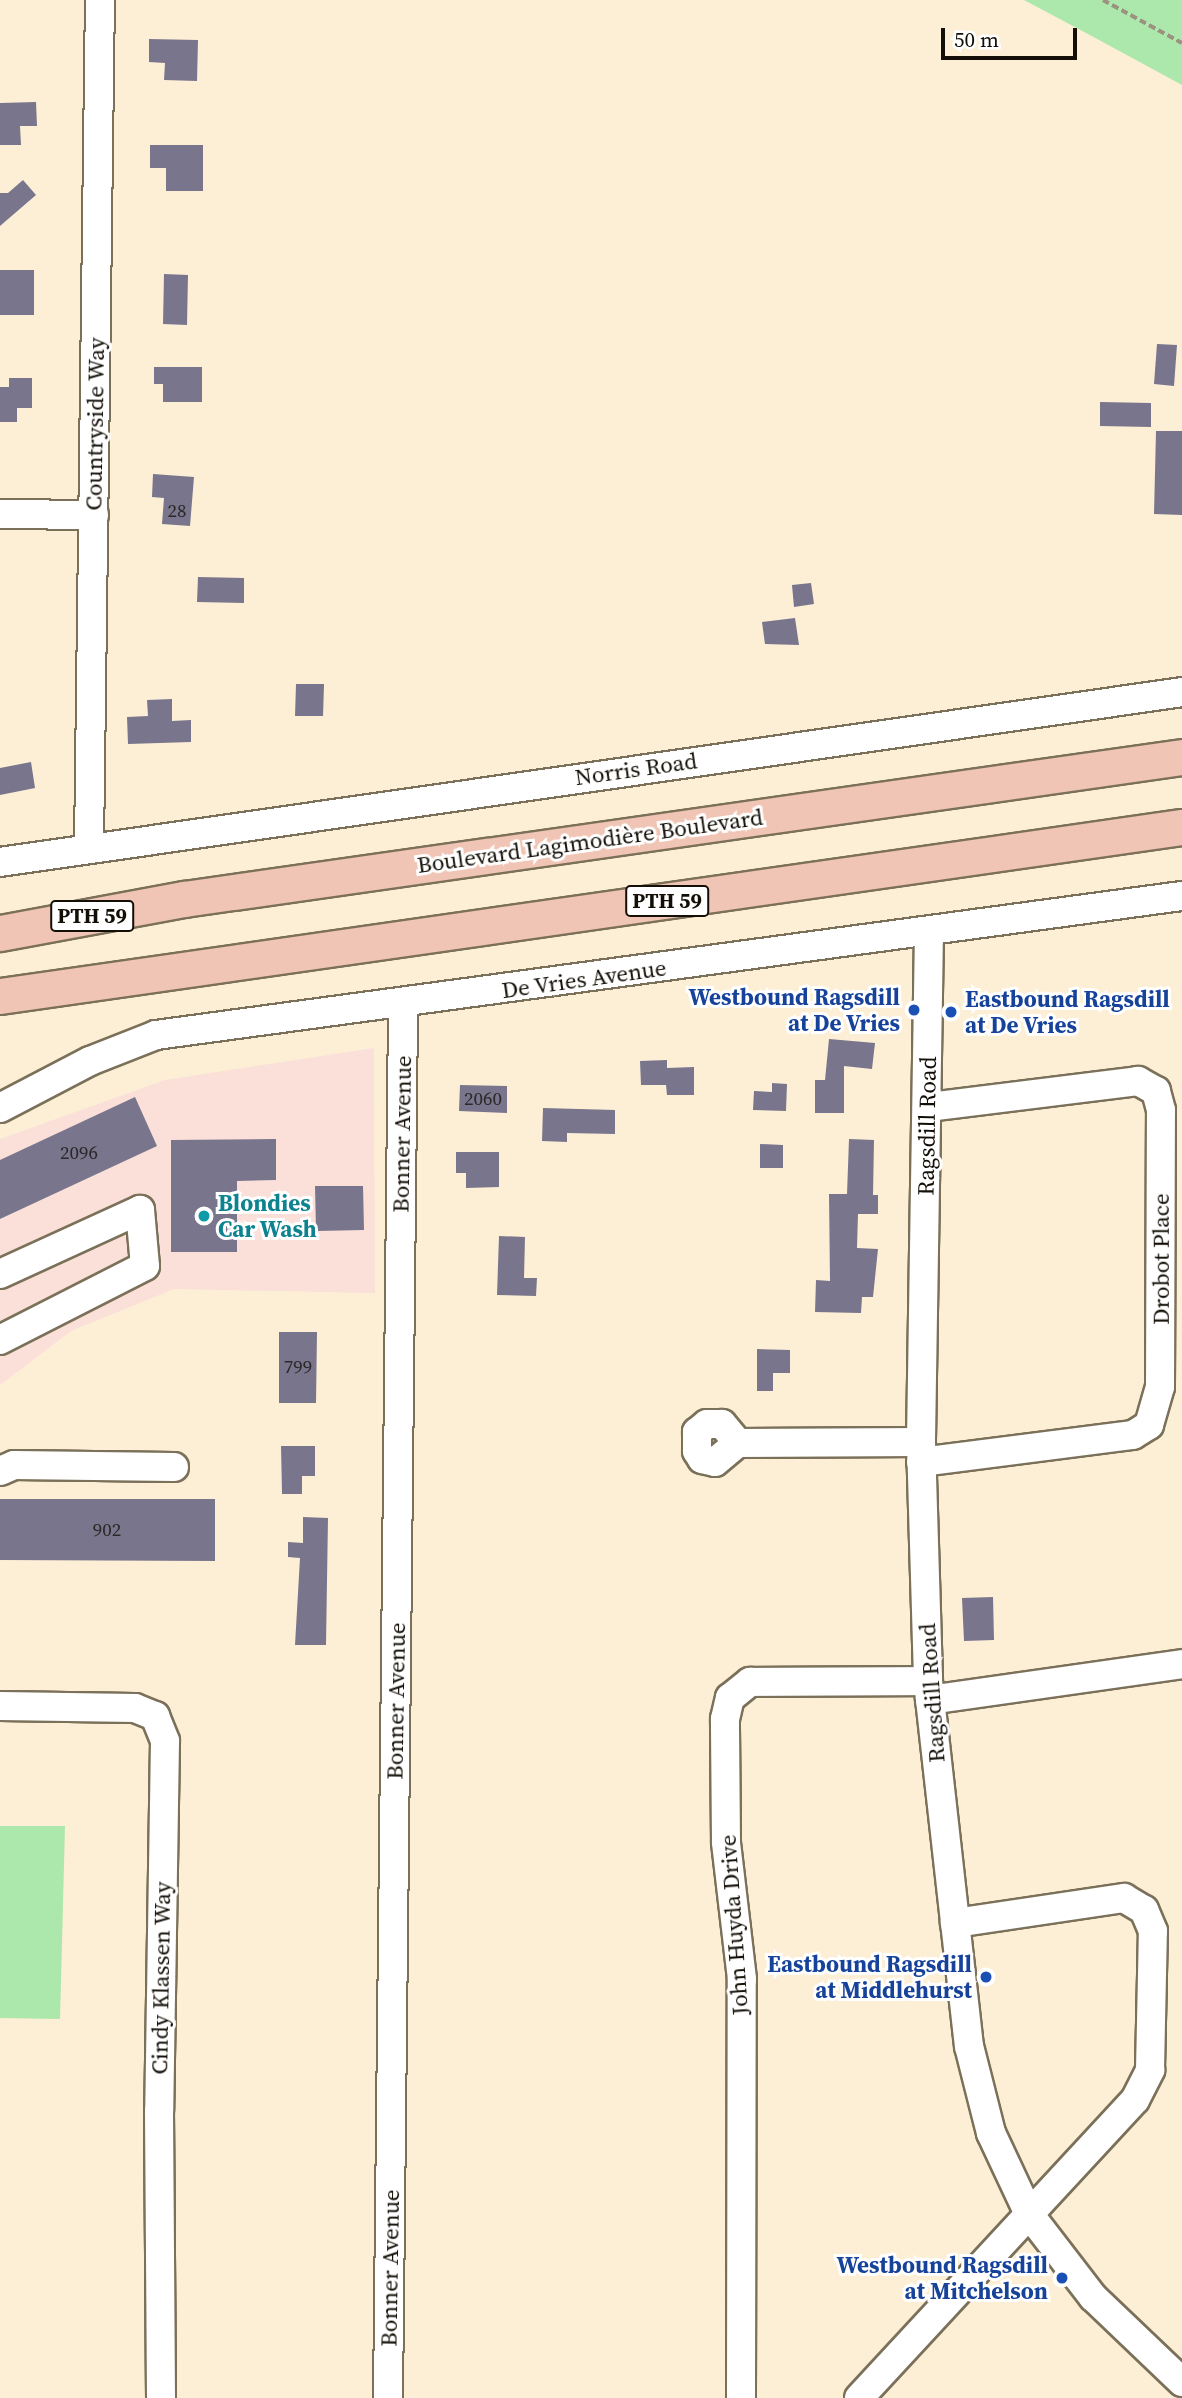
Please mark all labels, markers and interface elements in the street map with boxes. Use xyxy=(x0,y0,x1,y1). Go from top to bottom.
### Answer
scale bar xyxy=(944,14,1080,58)
text: 50 m xyxy=(954,25,999,54)
street label: Countryside Way xyxy=(80,337,110,511)
house number: 28 xyxy=(168,500,186,522)
street label: Norris Road xyxy=(573,747,699,791)
street label: Boulevard Lagimodière Boulevard xyxy=(415,803,765,879)
road number: PTH 59 xyxy=(625,884,709,918)
road number: PTH 59 xyxy=(50,898,134,934)
street label: De Vries Avenue xyxy=(500,954,668,1004)
place label: Westbound Ragsdill at De Vries xyxy=(689,983,900,1037)
place label: Eastbound Ragsdill at De Vries xyxy=(965,985,1170,1039)
marker: Westbound Ragsdill at De Vries xyxy=(906,1002,922,1018)
marker: Eastbound Ragsdill at De Vries xyxy=(943,1004,959,1020)
street label: Bonner Avenue xyxy=(387,1055,417,1213)
street label: Ragsdill Road xyxy=(912,1056,942,1196)
house number: 2060 xyxy=(464,1088,502,1110)
house number: 2096 xyxy=(60,1142,98,1164)
place label: Blondies Car Wash xyxy=(218,1189,317,1243)
street label: Drobot Place xyxy=(1147,1193,1175,1325)
marker: Blondies Car Wash xyxy=(196,1208,212,1224)
house number: 799 xyxy=(284,1356,312,1378)
house number: 902 xyxy=(93,1519,121,1541)
street label: Bonner Avenue xyxy=(381,1622,411,1780)
street label: Ragsdill Road xyxy=(913,1622,951,1764)
street label: John Huyda Drive xyxy=(714,1834,754,2016)
street label: Cindy Klassen Way xyxy=(146,1881,176,2075)
place label: Eastbound Ragsdill at Middlehurst xyxy=(767,1950,972,2004)
marker: Eastbound Ragsdill at Middlehurst xyxy=(978,1969,994,1985)
street label: Bonner Avenue xyxy=(375,2189,405,2347)
place label: Westbound Ragsdill at Mitchelson xyxy=(837,2251,1048,2305)
marker: Westbound Ragsdill at Mitchelson xyxy=(1054,2270,1070,2286)

